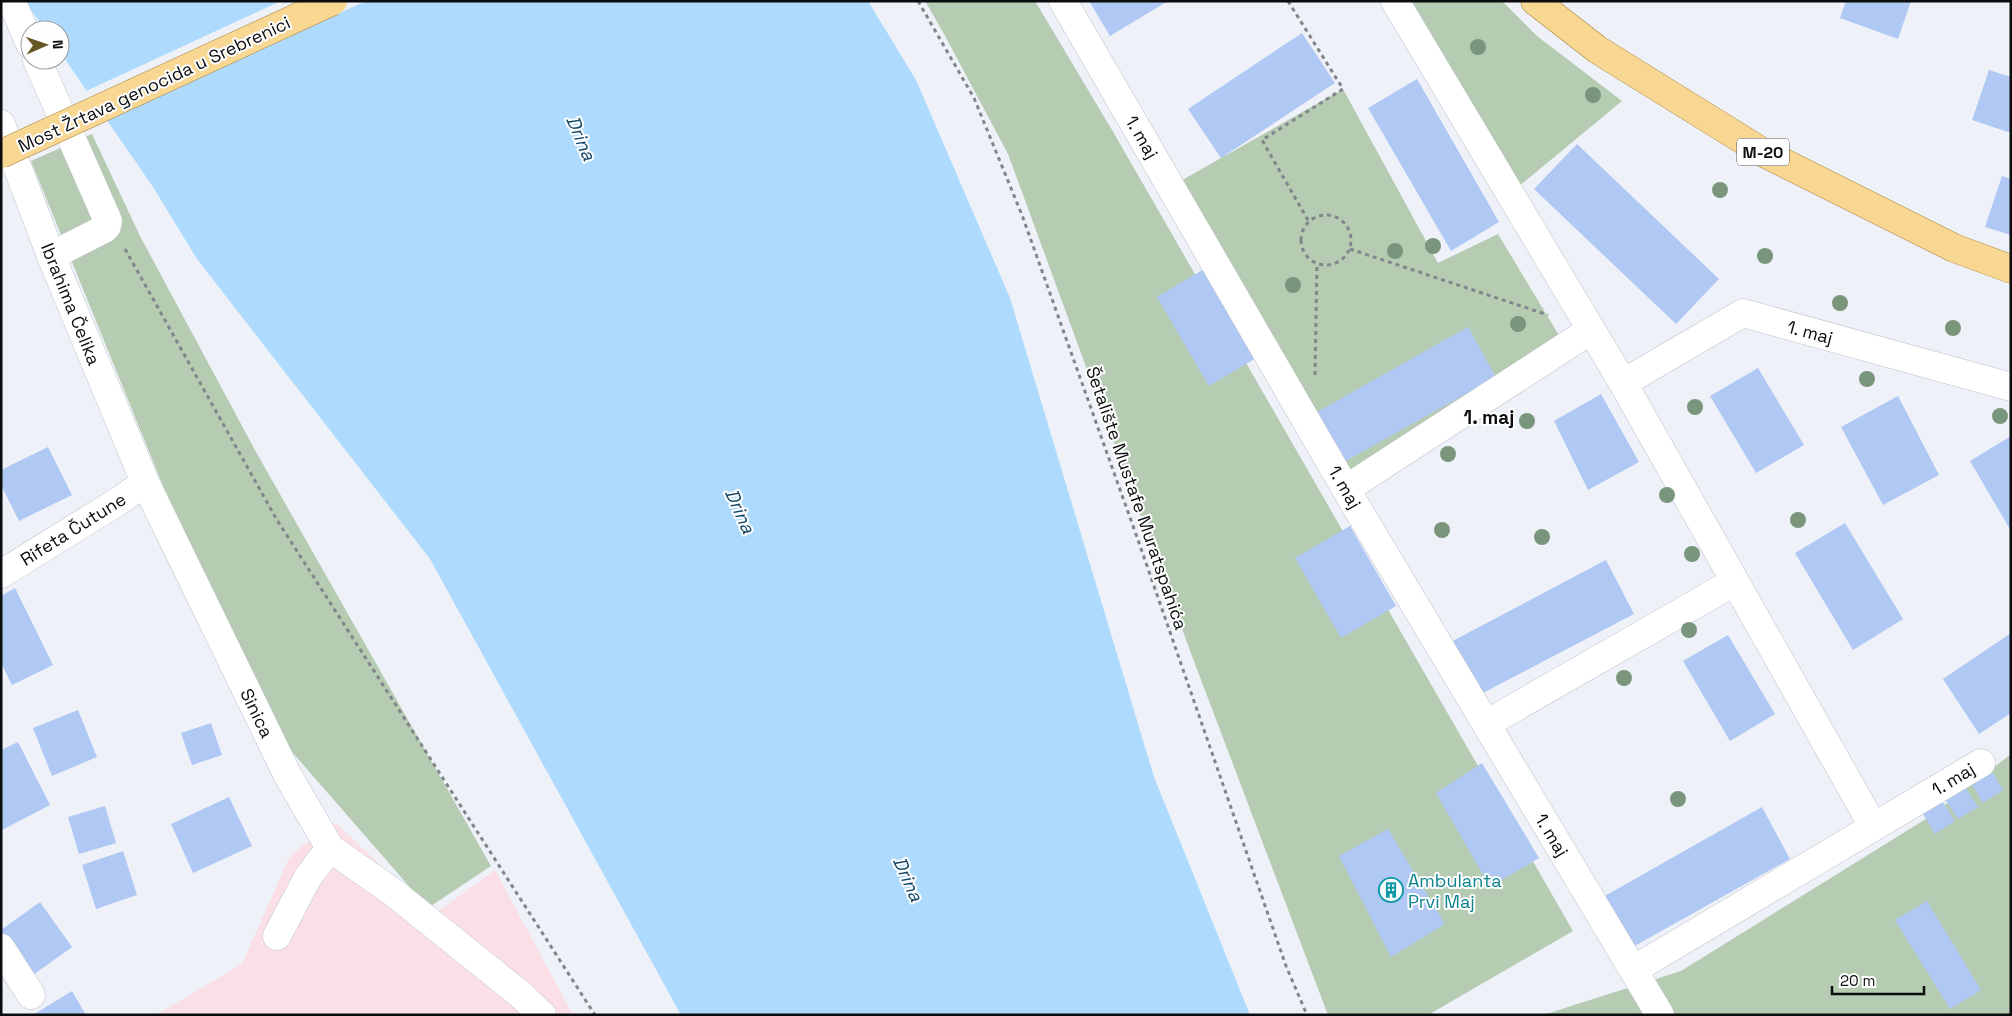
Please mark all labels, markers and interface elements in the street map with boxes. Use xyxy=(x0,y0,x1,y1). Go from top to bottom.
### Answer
street label: Most Žrtava genocida u Srebrenici xyxy=(14,11,294,157)
north arrow xyxy=(20,20,70,70)
text: N xyxy=(49,40,67,50)
water label: Drina xyxy=(560,111,602,165)
street label: 1. maj xyxy=(1120,111,1164,163)
road number: M-20 xyxy=(1737,138,1789,166)
street label: Ibrahima Čelika xyxy=(36,240,106,368)
street label: 1. maj xyxy=(1785,315,1835,349)
street label: Šetalište Mustafe Muratspahića xyxy=(1081,363,1193,633)
district label: 1. maj xyxy=(1464,405,1514,430)
street label: 1. maj xyxy=(1323,461,1367,513)
water label: Drina xyxy=(719,484,761,538)
street label: Rifeta Čutune xyxy=(16,487,130,571)
street label: Sinica xyxy=(235,685,279,741)
street label: 1. maj xyxy=(1927,757,1979,801)
street label: 1. maj xyxy=(1530,809,1574,861)
water label: Drina xyxy=(887,852,929,906)
place label: Ambulanta Prvi Maj xyxy=(1408,869,1502,913)
building icon: Ambulanta Prvi Maj xyxy=(1378,877,1404,903)
scale bar xyxy=(1832,964,1924,996)
text: 20 m xyxy=(1840,971,1875,990)

